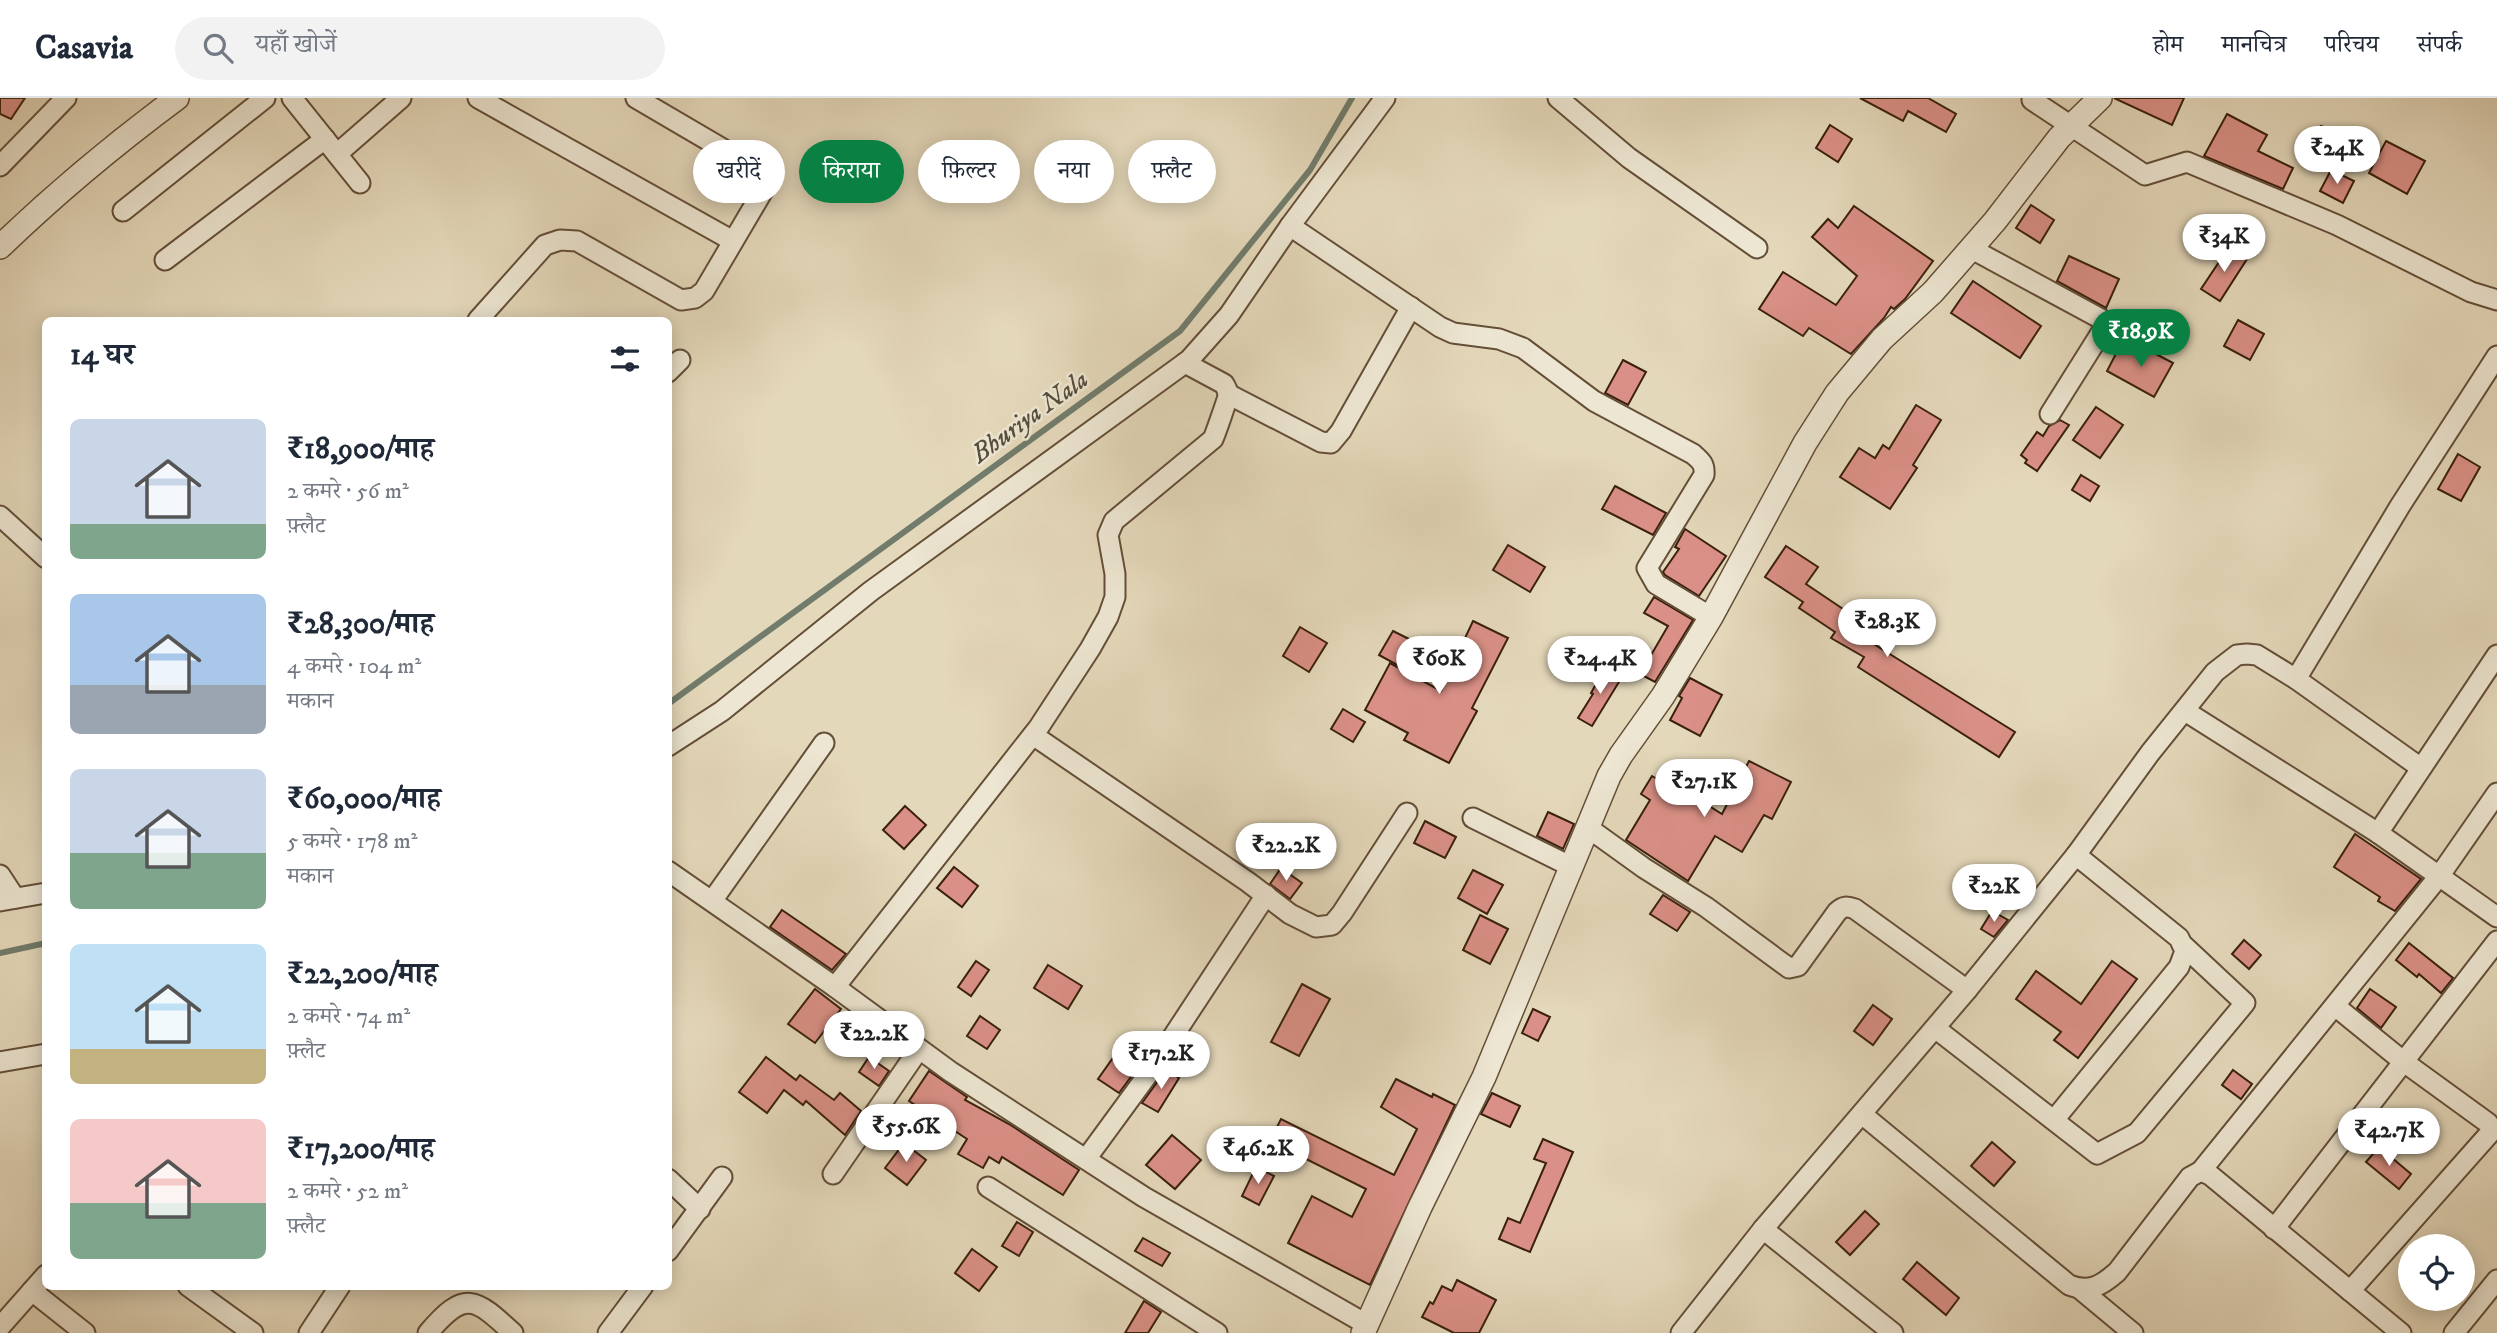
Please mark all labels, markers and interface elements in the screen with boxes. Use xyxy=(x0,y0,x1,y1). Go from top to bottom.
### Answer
search box xyxy=(175,17,665,80)
text: Casavia xyxy=(35,28,133,69)
text: यहाँ खोजें xyxy=(255,28,337,61)
icon: search xyxy=(199,29,237,67)
text: होम xyxy=(2153,30,2183,60)
text: मानचित्र xyxy=(2221,30,2287,60)
text: परिचय xyxy=(2325,30,2379,60)
text: संपर्क xyxy=(2417,30,2462,60)
pin: ₹24K xyxy=(2296,126,2378,186)
text: ₹24K xyxy=(2310,134,2364,163)
chip: खरीदें xyxy=(693,140,785,203)
chip: किराया xyxy=(799,140,904,203)
chip: फ़िल्टर xyxy=(918,140,1020,203)
chip: नया xyxy=(1034,140,1114,203)
chip: फ़्लैट xyxy=(1128,140,1216,203)
pin: ₹34K xyxy=(2183,214,2265,274)
text: ₹34K xyxy=(2199,222,2249,251)
pin: ₹18.9K xyxy=(2084,310,2198,369)
text: ₹18.9K xyxy=(2108,317,2174,346)
text: 14 घर xyxy=(70,337,135,374)
icon: filters xyxy=(606,340,644,378)
water label: Bhuriya Nala xyxy=(964,363,1095,471)
text: ₹18,900/माह xyxy=(287,431,434,468)
icon: home xyxy=(126,447,210,531)
text: 2 कमरे · 56 m² xyxy=(287,477,409,506)
text: फ़्लैट xyxy=(287,512,325,541)
pin: ₹28.3K xyxy=(1830,600,1944,659)
text: ₹28,300/माह xyxy=(287,606,434,643)
text: ₹28.3K xyxy=(1854,607,1920,636)
icon: home xyxy=(126,622,210,706)
pin: ₹60K xyxy=(1398,636,1480,696)
pin: ₹24.4K xyxy=(1543,636,1657,696)
text: ₹60K xyxy=(1412,644,1466,673)
text: ₹24.4K xyxy=(1563,644,1637,673)
text: 4 कमरे · 104 m² xyxy=(287,652,421,681)
text: मकान xyxy=(287,687,334,716)
pin: ₹27.1K xyxy=(1647,760,1761,819)
text: ₹27.1K xyxy=(1671,767,1737,796)
text: ₹60,000/माह xyxy=(287,781,441,818)
icon: home xyxy=(126,797,210,881)
pin: ₹22.2K xyxy=(1229,824,1343,883)
text: 5 कमरे · 178 m² xyxy=(287,827,418,856)
text: ₹22.2K xyxy=(1252,831,1320,860)
text: मकान xyxy=(287,862,334,891)
pin: ₹22K xyxy=(1953,864,2035,924)
text: ₹22K xyxy=(1968,872,2020,901)
text: ₹22,200/माह xyxy=(287,956,438,993)
icon: home xyxy=(126,972,210,1056)
text: 2 कमरे · 74 m² xyxy=(287,1002,410,1031)
pin: ₹22.2K xyxy=(817,1012,931,1071)
text: ₹22.2K xyxy=(840,1019,908,1048)
pin: ₹17.2K xyxy=(1104,1032,1218,1091)
text: फ़्लैट xyxy=(287,1037,325,1066)
text: ₹17.2K xyxy=(1128,1039,1194,1068)
pin: ₹55.6K xyxy=(849,1104,963,1164)
pin: ₹42.7K xyxy=(2332,1108,2446,1168)
text: ₹55.6K xyxy=(872,1112,940,1141)
text: ₹42.7K xyxy=(2354,1116,2424,1145)
pin: ₹46.2K xyxy=(1201,1126,1315,1186)
text: ₹17,200/माह xyxy=(287,1131,434,1168)
text: ₹46.2K xyxy=(1222,1134,1294,1163)
icon: home xyxy=(126,1147,210,1231)
text: 2 कमरे · 52 m² xyxy=(287,1177,408,1206)
text: फ़्लैट xyxy=(287,1212,325,1241)
map controls xyxy=(2398,1234,2475,1311)
button: locate xyxy=(2398,1234,2475,1311)

